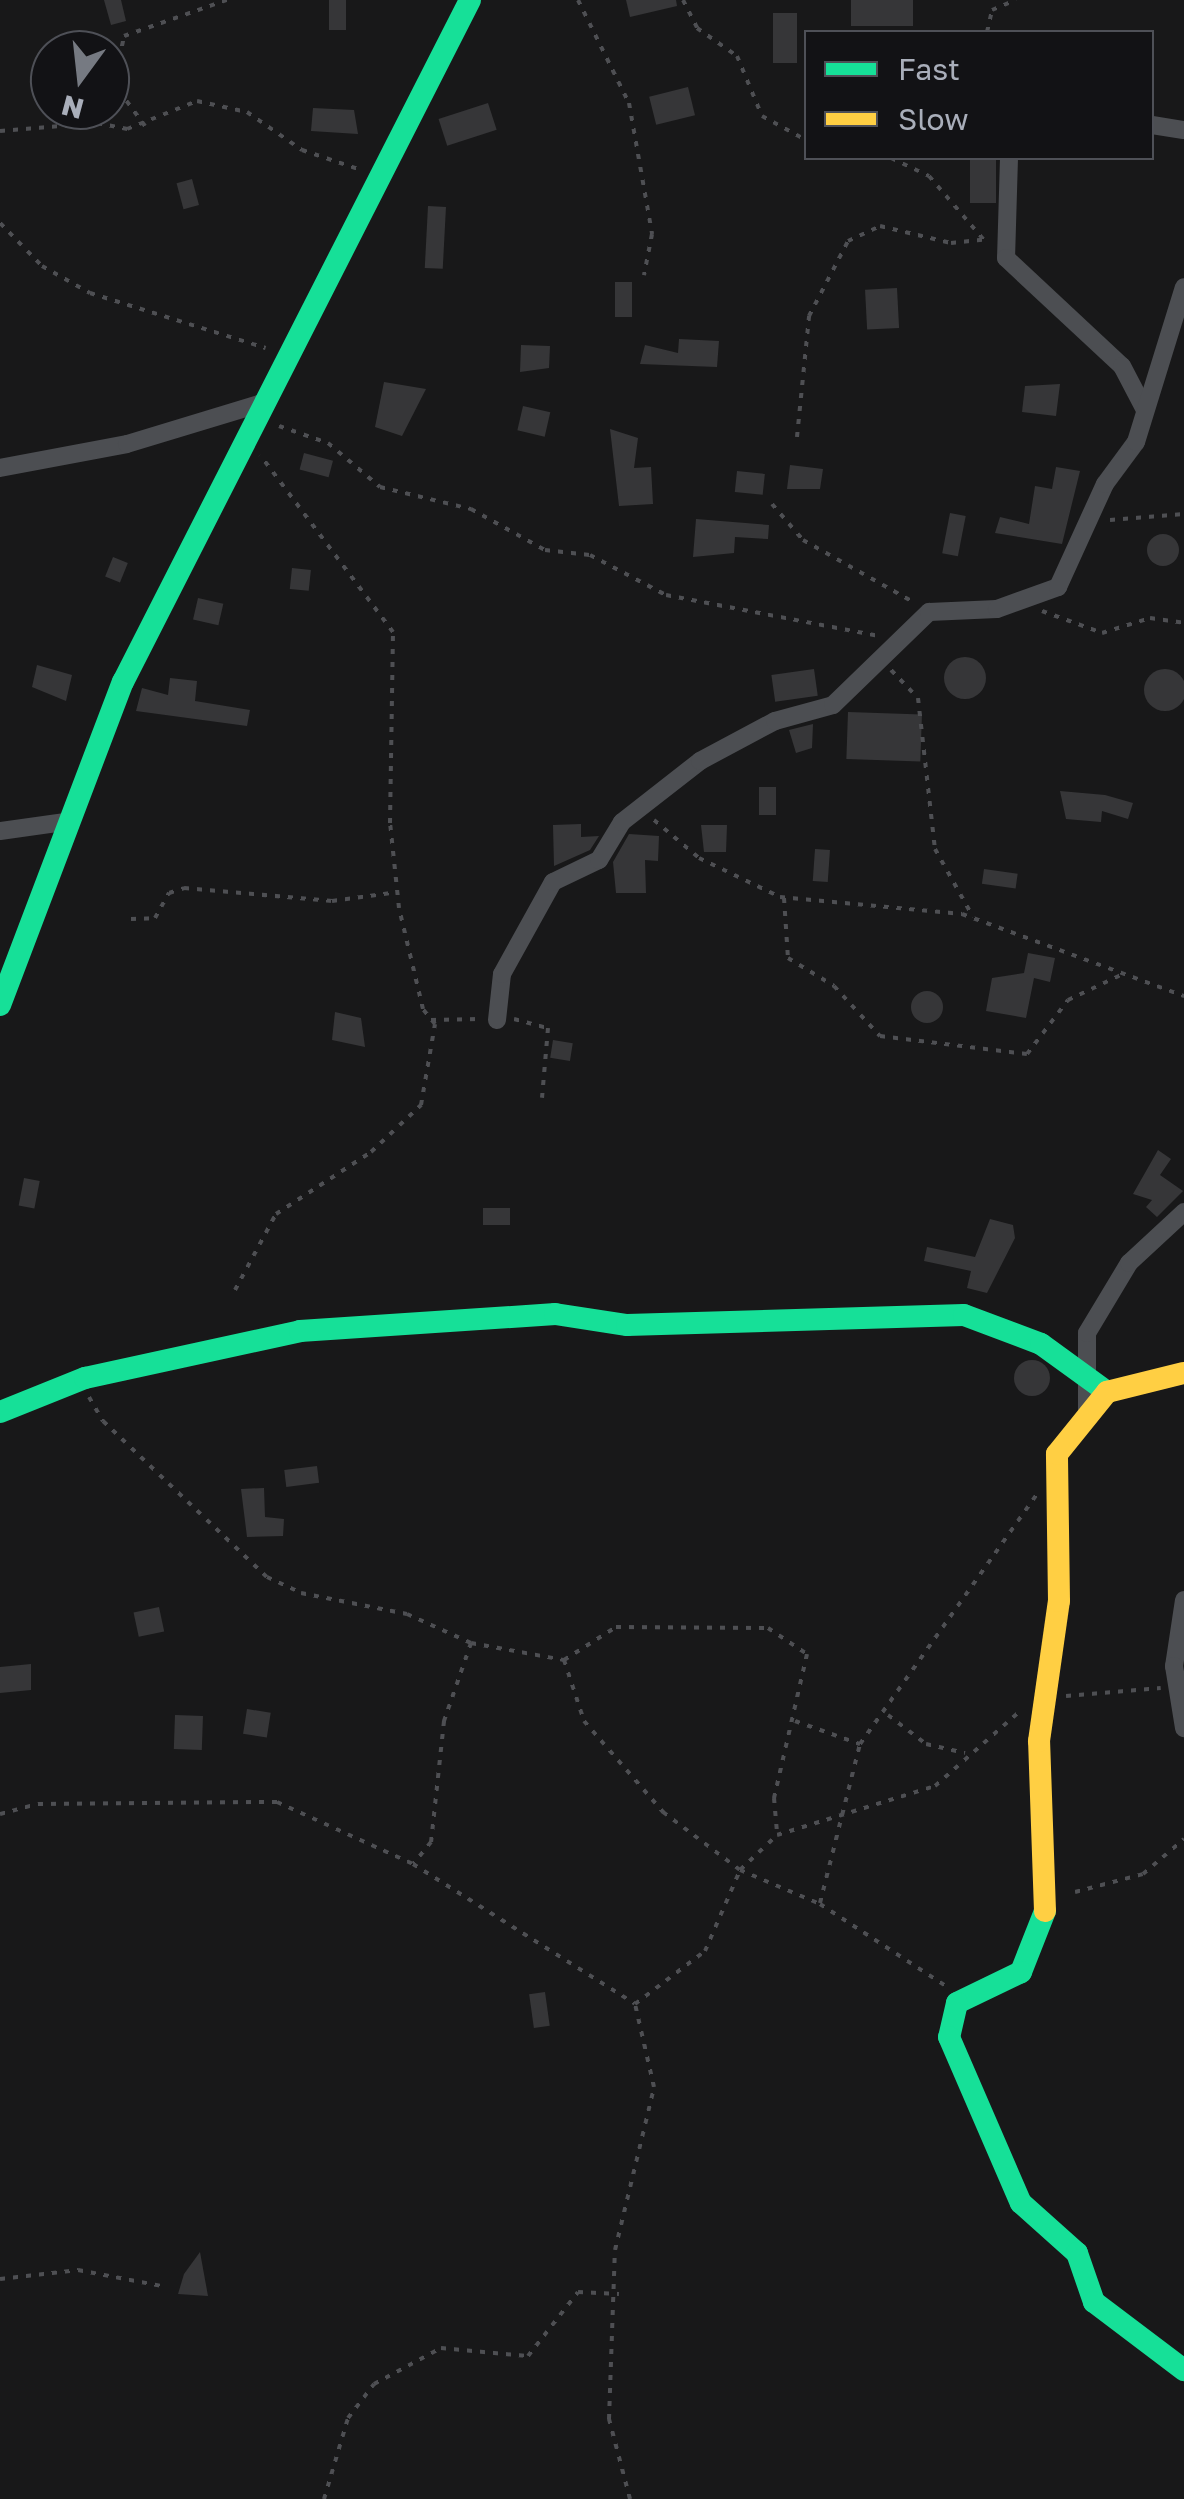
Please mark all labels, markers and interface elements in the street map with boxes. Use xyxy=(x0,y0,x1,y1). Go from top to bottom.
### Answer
north arrow xyxy=(30,30,130,130)
legend xyxy=(804,30,1154,160)
text: Fast xyxy=(898,51,960,87)
text: N xyxy=(58,89,87,126)
text: Slow xyxy=(898,101,969,137)

